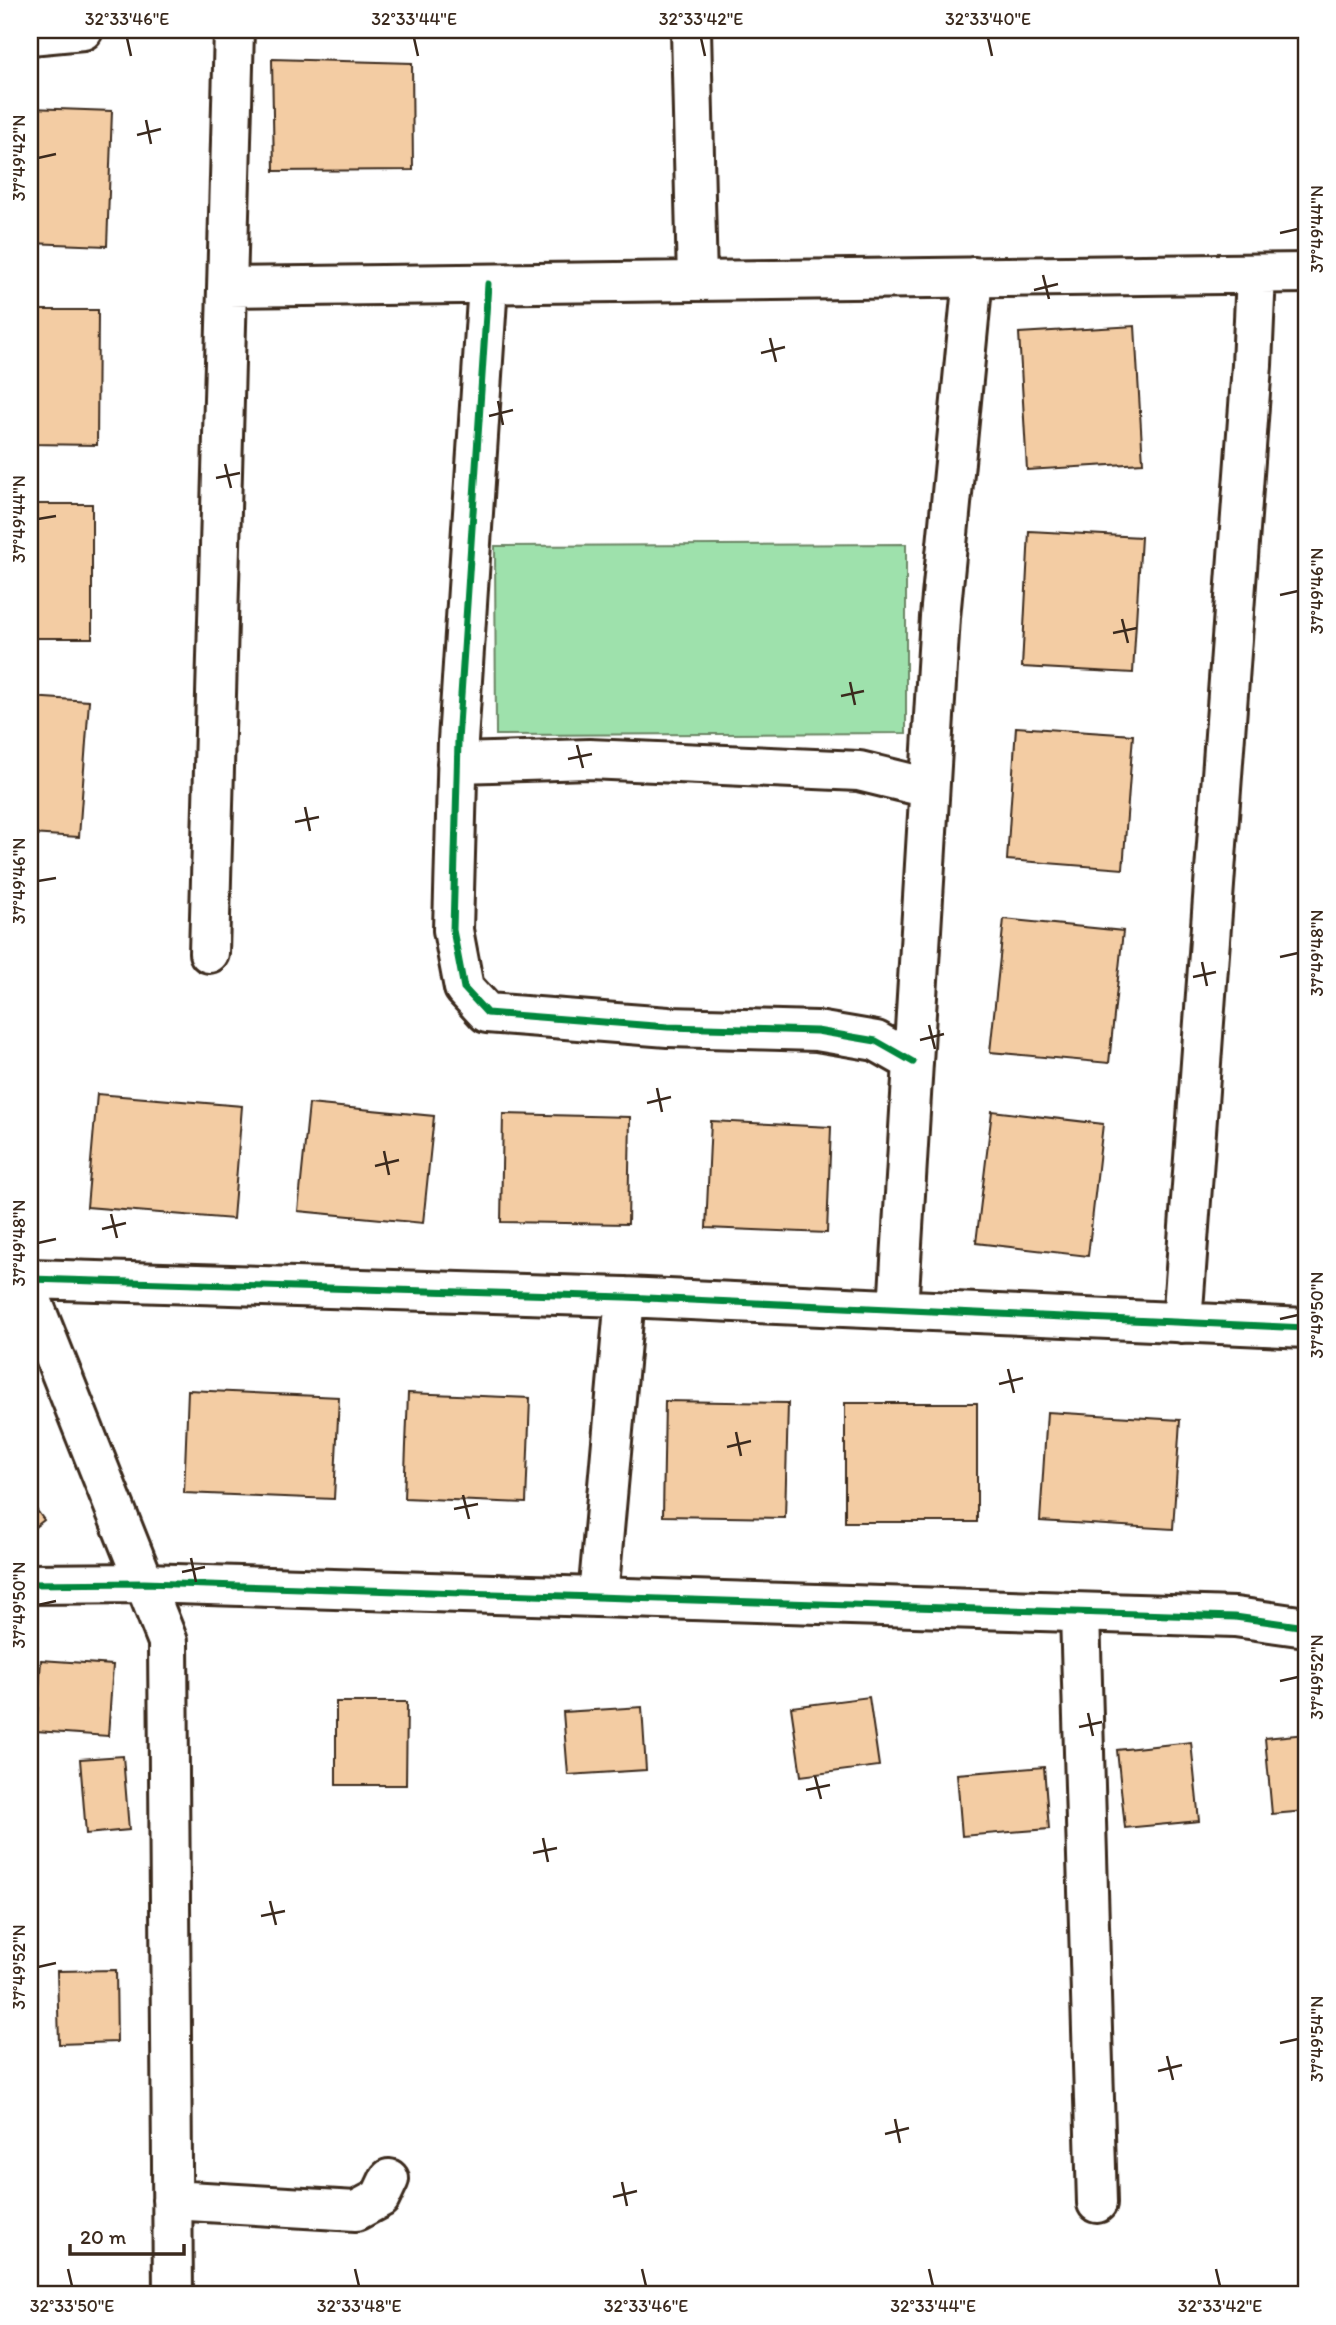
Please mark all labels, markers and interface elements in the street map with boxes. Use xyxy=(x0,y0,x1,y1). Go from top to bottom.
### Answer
text: 32°33'46"E xyxy=(85,8,169,30)
text: 32°33'44"E xyxy=(371,8,457,30)
text: 32°33'42"E xyxy=(659,8,743,30)
text: 32°33'40"E xyxy=(945,8,1031,30)
text: 37°49'42"N xyxy=(8,115,30,201)
text: 37°49'44"N xyxy=(1306,185,1328,273)
text: 37°49'44"N xyxy=(8,475,30,563)
text: 37°49'46"N xyxy=(1306,548,1328,634)
text: 37°49'46"N xyxy=(8,838,30,924)
text: 37°49'48"N xyxy=(1306,909,1328,997)
text: 37°49'48"N xyxy=(8,1199,30,1287)
text: 37°49'50"N xyxy=(1306,1272,1328,1358)
text: 37°49'50"N xyxy=(8,1562,30,1648)
text: 37°49'52"N xyxy=(1306,1634,1328,1720)
text: 37°49'52"N xyxy=(8,1924,30,2010)
text: 37°49'54"N xyxy=(1306,1996,1328,2082)
scale bar xyxy=(70,2213,184,2257)
text: 20 m xyxy=(80,2224,127,2249)
text: 32°33'50"E xyxy=(30,2295,114,2317)
text: 32°33'48"E xyxy=(317,2295,401,2317)
text: 32°33'46"E xyxy=(604,2295,688,2317)
text: 32°33'44"E xyxy=(890,2295,976,2317)
text: 32°33'42"E xyxy=(1178,2295,1262,2317)

